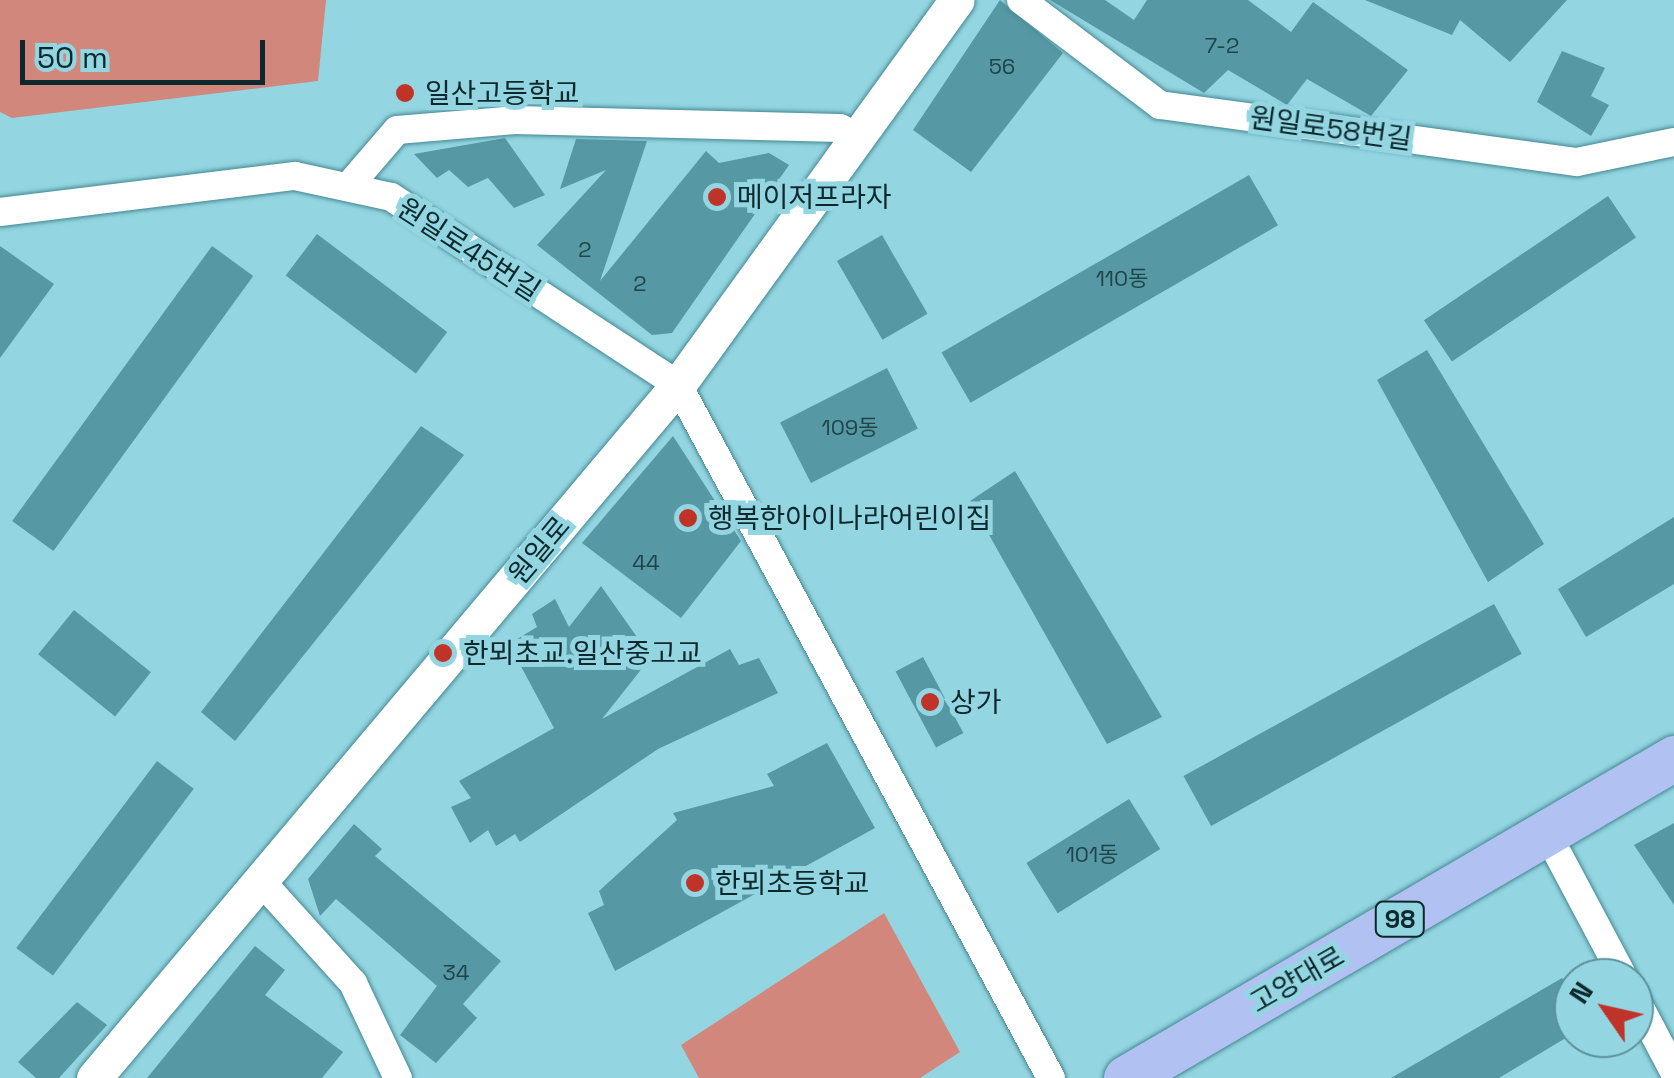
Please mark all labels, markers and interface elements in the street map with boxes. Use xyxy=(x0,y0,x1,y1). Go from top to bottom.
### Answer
scale bar xyxy=(25,20,270,82)
house number: 7-2 xyxy=(1205,33,1239,59)
text: 50 m xyxy=(37,38,108,77)
house number: 56 xyxy=(989,54,1015,80)
place label: 일산고등학교 xyxy=(425,76,580,110)
marker: 일산고등학교 xyxy=(394,82,416,104)
street label: 원일로58번길 xyxy=(1248,100,1414,156)
place label: 메이저프라자 xyxy=(737,180,892,214)
marker: 메이저프라자 xyxy=(706,186,728,208)
street label: 원일로45번길 xyxy=(391,191,547,307)
house number: 2 xyxy=(578,237,592,263)
house number: 110동 xyxy=(1096,266,1148,292)
house number: 2 xyxy=(633,271,647,297)
house number: 109동 xyxy=(821,415,879,441)
place label: 행복한아이나라어린이집 xyxy=(708,501,991,535)
marker: 행복한아이나라어린이집 xyxy=(677,507,699,529)
street label: 원일로 xyxy=(501,510,577,590)
house number: 44 xyxy=(632,550,660,576)
place label: 한뫼초교.일산중고교 xyxy=(463,636,702,670)
marker: 한뫼초교.일산중고교 xyxy=(432,642,454,664)
place label: 상가 xyxy=(950,685,1002,719)
marker: 상가 xyxy=(919,691,941,713)
house number: 101동 xyxy=(1066,842,1118,868)
place label: 한뫼초등학교 xyxy=(715,866,870,900)
marker: 한뫼초등학교 xyxy=(684,872,706,894)
road number: 98 xyxy=(1372,899,1428,939)
street label: 고양대로 xyxy=(1244,939,1350,1019)
north arrow xyxy=(1554,958,1654,1058)
house number: 34 xyxy=(442,960,470,986)
text: N xyxy=(1561,975,1601,1010)

